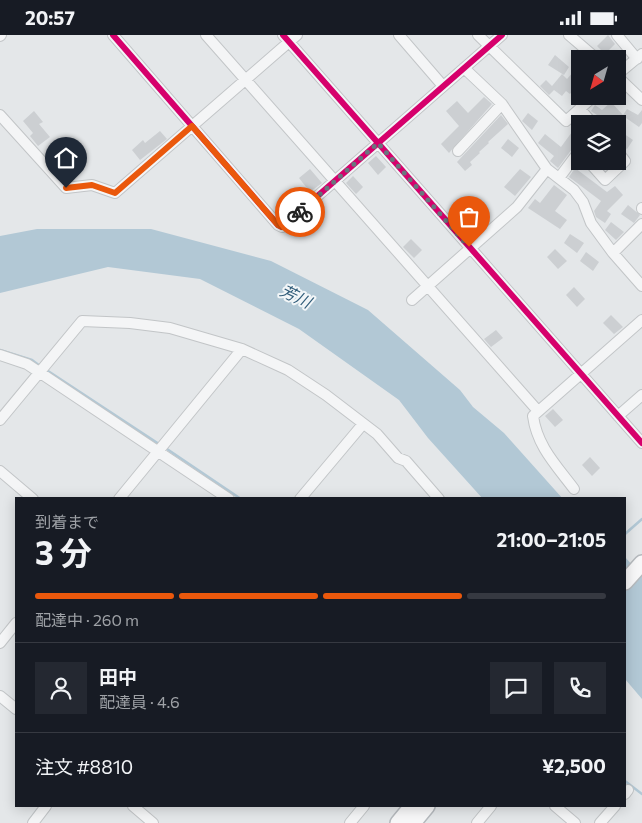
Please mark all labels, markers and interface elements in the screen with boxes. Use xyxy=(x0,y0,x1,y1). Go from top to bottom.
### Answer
text: 20:57 xyxy=(25,6,75,29)
north arrow xyxy=(571,50,626,105)
map controls xyxy=(571,50,626,170)
button: layers xyxy=(571,115,626,170)
pin xyxy=(45,137,87,188)
icon: home xyxy=(52,144,80,172)
courier xyxy=(275,187,325,237)
pin xyxy=(448,196,490,247)
icon: bike xyxy=(286,198,314,226)
icon: bag xyxy=(455,203,483,231)
water label: 芳川 xyxy=(278,280,317,312)
text: 到着まで xyxy=(35,512,99,531)
text: 21:00–21:05 xyxy=(497,528,606,551)
text: 3 分 xyxy=(35,532,92,572)
text: 配達中 · 260 m xyxy=(35,610,139,629)
button: person xyxy=(35,662,87,714)
button: chat xyxy=(490,662,542,714)
button: phone xyxy=(554,662,606,714)
text: 田中 xyxy=(99,665,137,688)
text: 配達員 · 4.6 xyxy=(99,692,180,711)
text: ¥2,500 xyxy=(542,754,606,777)
text: 注文 #8810 xyxy=(35,755,133,778)

